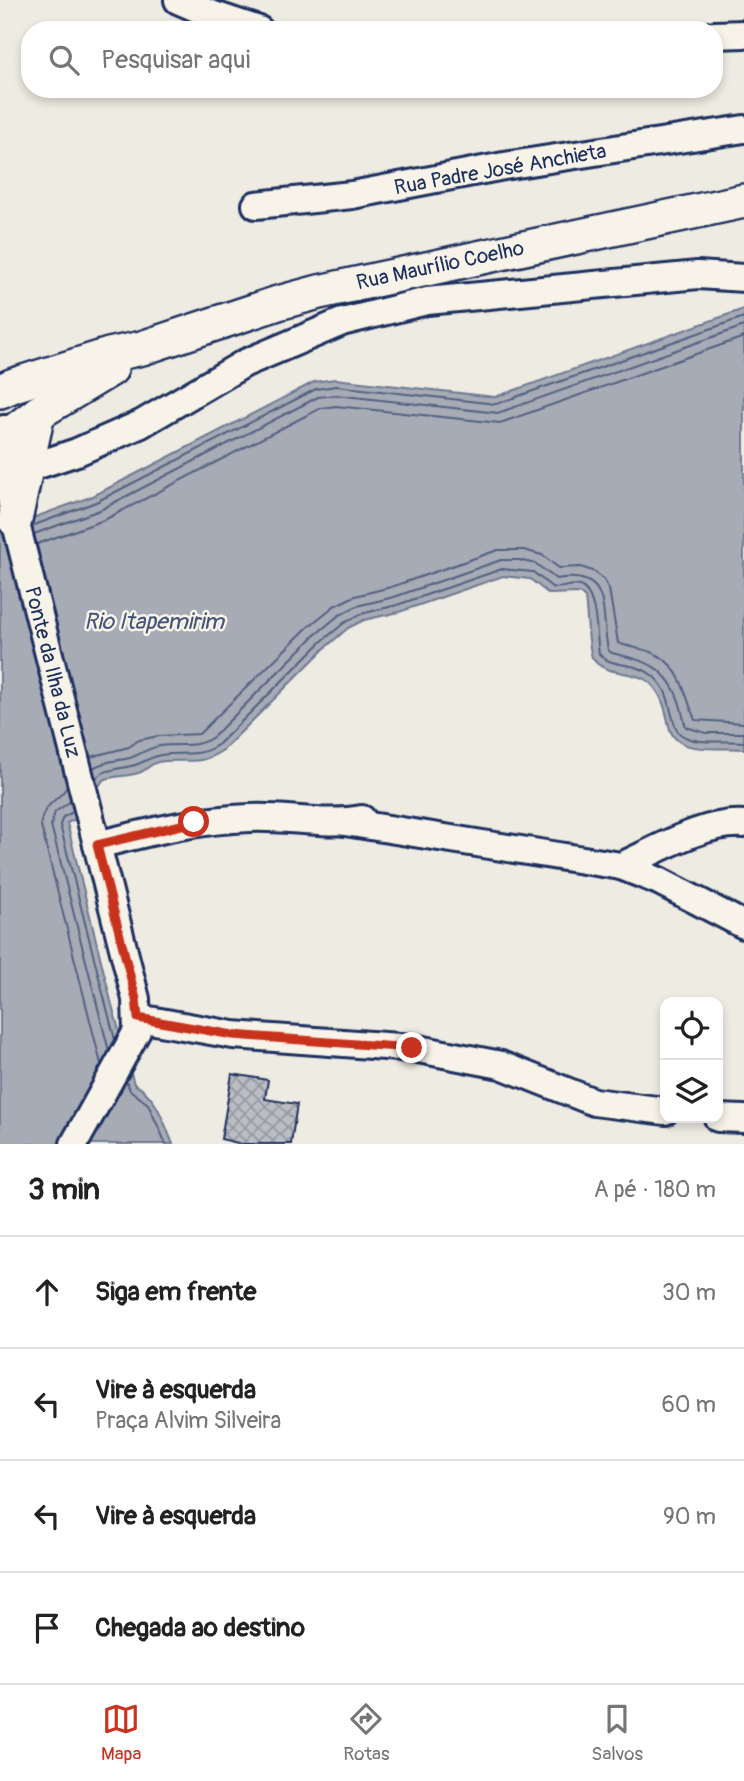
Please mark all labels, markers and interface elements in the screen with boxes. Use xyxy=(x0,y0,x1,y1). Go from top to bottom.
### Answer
search box xyxy=(21,21,723,98)
icon: search xyxy=(45,41,83,79)
text: Pesquisar aqui xyxy=(101,44,250,76)
street label: Rua Padre José Anchieta xyxy=(392,138,608,201)
street label: Rua Maurílio Coelho xyxy=(354,235,526,296)
street label: Ponte da Ilha da Luz xyxy=(18,584,87,761)
water label: Rio Itapemirim xyxy=(84,607,226,636)
route start xyxy=(178,806,209,837)
map controls xyxy=(660,997,723,1123)
button: locate xyxy=(660,997,723,1060)
route end xyxy=(396,1032,427,1063)
button: layers xyxy=(660,1060,723,1123)
text: 3 min xyxy=(28,1171,100,1208)
text: A pé · 180 m xyxy=(594,1175,716,1204)
icon: ahead xyxy=(28,1273,66,1311)
text: Siga em frente xyxy=(95,1276,256,1308)
text: 30 m xyxy=(662,1278,716,1307)
text: Vire à esquerda xyxy=(95,1374,256,1406)
icon: left xyxy=(28,1385,66,1423)
text: 60 m xyxy=(661,1390,716,1419)
text: Praça Alvim Silveira xyxy=(95,1406,281,1435)
icon: left xyxy=(28,1497,66,1535)
text: Vire à esquerda xyxy=(95,1500,256,1532)
text: 90 m xyxy=(663,1502,716,1531)
icon: arrive xyxy=(28,1609,66,1647)
text: Chegada ao destino xyxy=(95,1612,305,1644)
tab: Mapa xyxy=(101,1700,141,1766)
tab: Rotas xyxy=(343,1700,389,1766)
tab: Salvos xyxy=(591,1700,643,1766)

